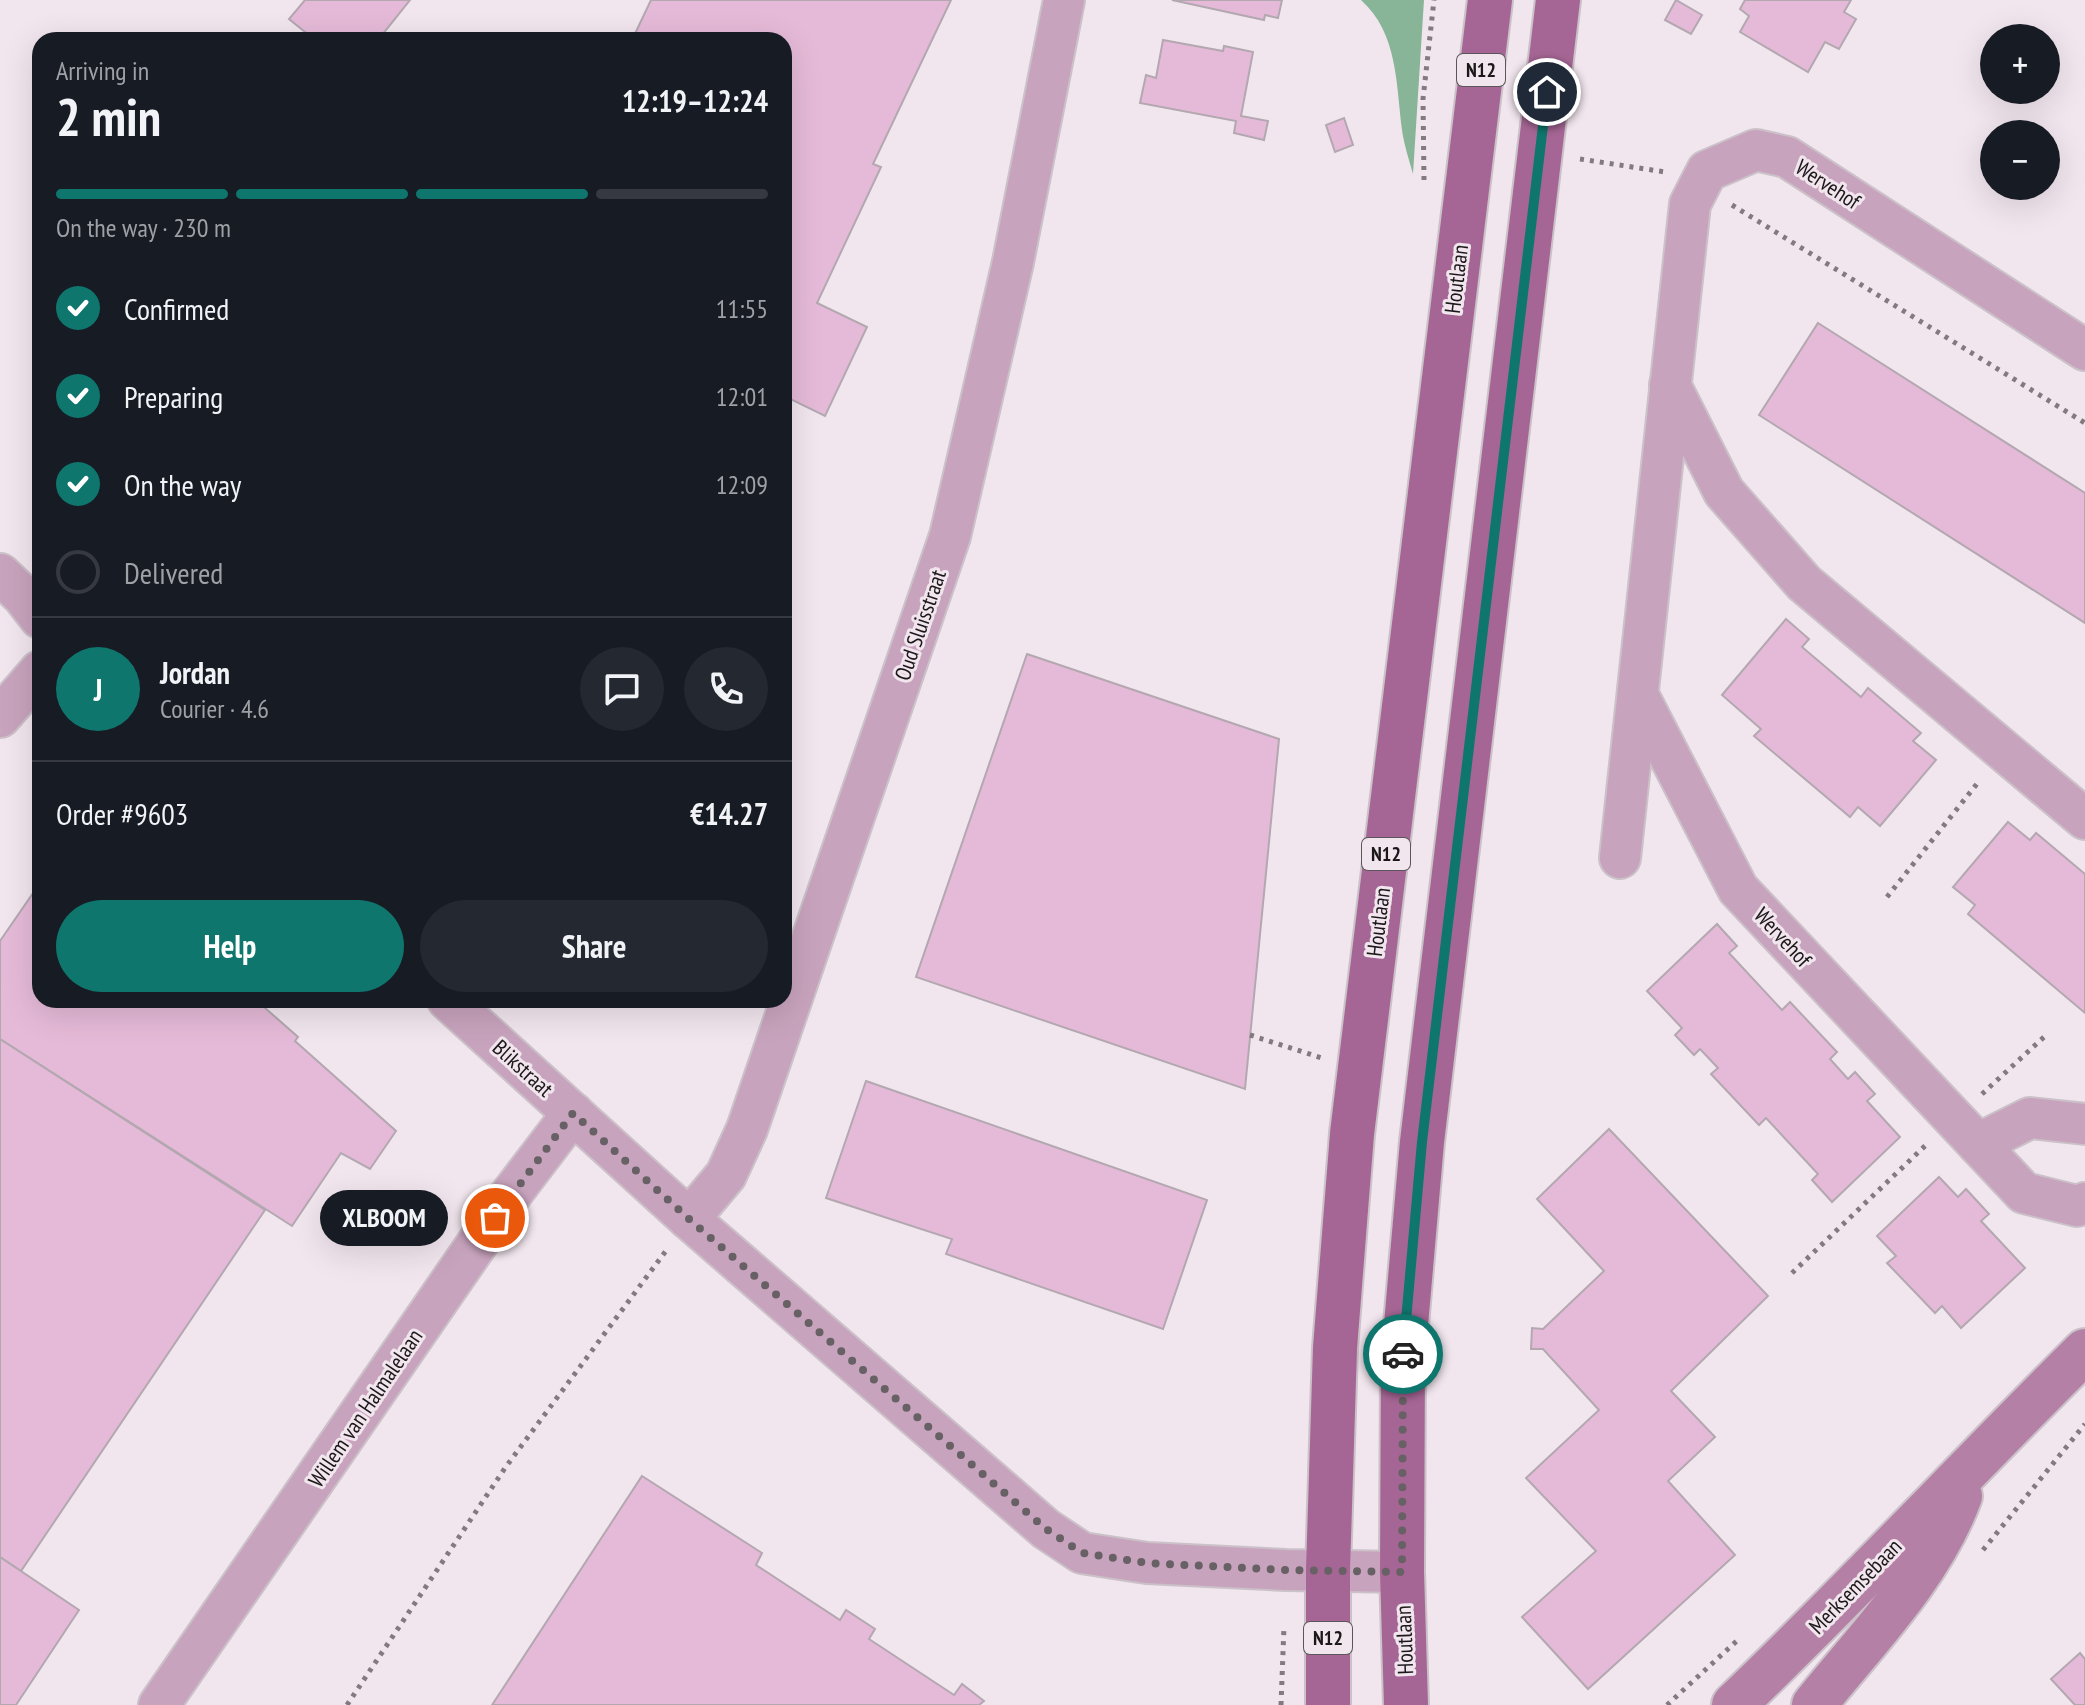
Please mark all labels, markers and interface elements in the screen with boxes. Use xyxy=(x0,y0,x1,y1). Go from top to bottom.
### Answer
map controls xyxy=(1980,24,2060,200)
button: + xyxy=(1980,24,2060,104)
text: Arriving in xyxy=(56,54,149,87)
road number: N12 xyxy=(1457,54,1505,86)
pin xyxy=(1513,58,1581,126)
icon: home xyxy=(1525,70,1569,114)
text: 12:19–12:24 xyxy=(622,81,768,120)
text: 2 min xyxy=(56,83,161,150)
button: − xyxy=(1980,120,2060,200)
street label: Wervehof xyxy=(1790,153,1867,216)
text: On the way · 230 m xyxy=(56,211,231,244)
street label: Houtlaan xyxy=(1438,243,1474,315)
icon: check xyxy=(56,286,100,330)
text: Confirmed xyxy=(124,289,229,328)
text: 11:55 xyxy=(716,292,768,325)
icon: check xyxy=(56,374,100,418)
text: Preparing xyxy=(124,377,223,416)
text: 12:01 xyxy=(716,380,768,413)
icon: check xyxy=(56,462,100,506)
text: On the way xyxy=(124,465,241,504)
text: 12:09 xyxy=(716,468,768,501)
text: Delivered xyxy=(124,553,223,592)
street label: Oud Sluisstraat xyxy=(888,566,952,684)
button: chat xyxy=(580,647,664,731)
button: phone xyxy=(684,647,768,731)
text: Jordan xyxy=(160,653,230,692)
text: J xyxy=(94,670,102,709)
text: Courier · 4.6 xyxy=(160,692,269,725)
text: Order #9603 xyxy=(56,794,188,833)
text: €14.27 xyxy=(690,794,768,833)
road number: N12 xyxy=(1362,838,1410,870)
street label: Houtlaan xyxy=(1360,886,1396,958)
button: Help xyxy=(56,900,404,992)
button: Share xyxy=(420,900,768,992)
street label: Wervehof xyxy=(1748,901,1818,974)
street label: Blikstraat xyxy=(487,1034,559,1102)
pin xyxy=(461,1184,529,1252)
callout: XLBOOM xyxy=(319,1190,447,1246)
icon: bag xyxy=(473,1196,517,1240)
text: XLBOOM xyxy=(342,1201,426,1234)
courier xyxy=(1363,1314,1443,1394)
street label: Willem van Halmalelaan xyxy=(302,1324,428,1492)
icon: car xyxy=(1381,1332,1425,1376)
street label: Merksemsebaan xyxy=(1803,1532,1907,1640)
street label: Houtlaan xyxy=(1389,1605,1419,1675)
road number: N12 xyxy=(1304,1622,1352,1654)

